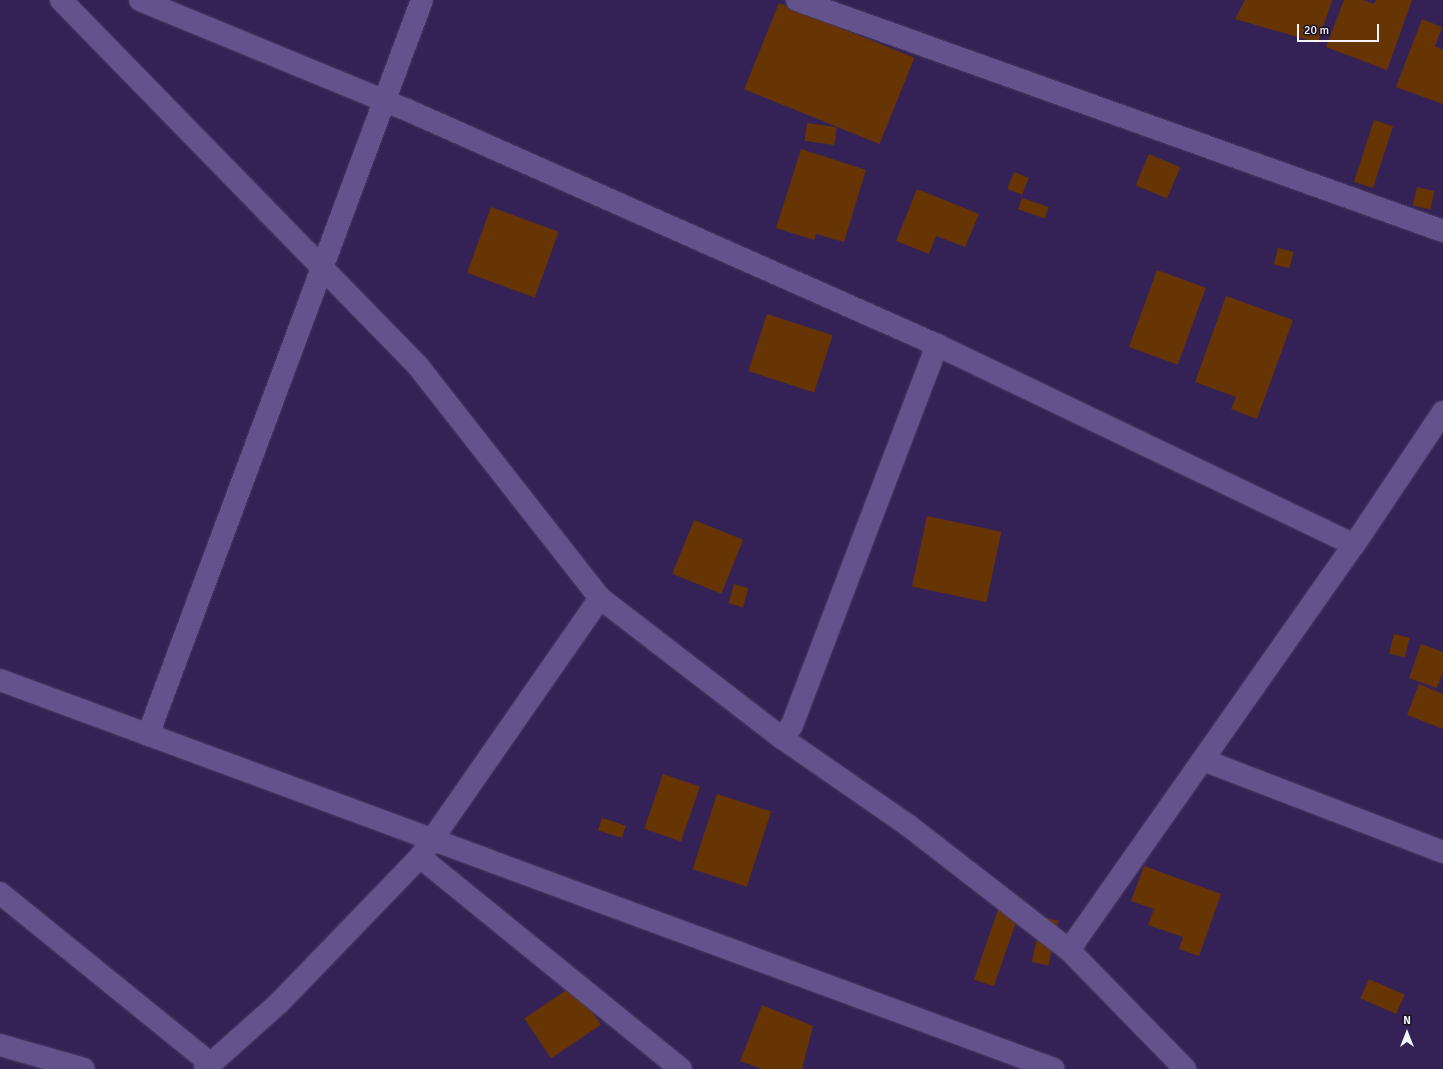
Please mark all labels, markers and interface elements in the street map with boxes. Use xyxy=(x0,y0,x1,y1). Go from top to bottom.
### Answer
scale bar xyxy=(1299,16,1381,42)
text: 20 m xyxy=(1304,23,1329,38)
north arrow xyxy=(1387,1013,1427,1053)
text: N xyxy=(1403,1014,1411,1027)

